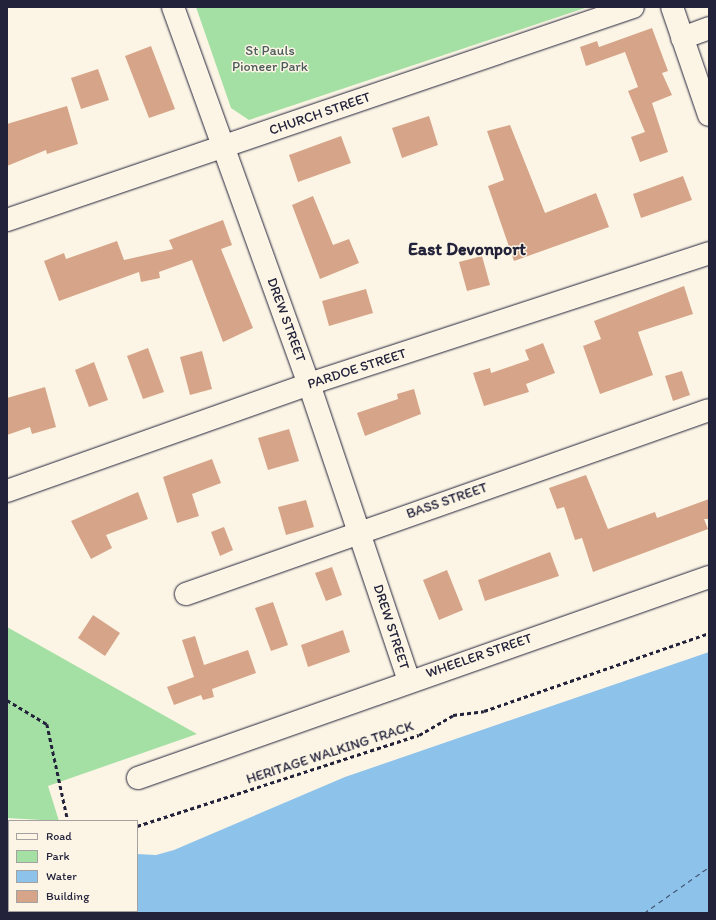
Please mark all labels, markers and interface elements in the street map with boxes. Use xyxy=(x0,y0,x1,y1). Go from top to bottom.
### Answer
park label: St Pauls Pioneer Park xyxy=(232,43,308,76)
street label: CHURCH STREET xyxy=(267,89,373,139)
district label: East Devonport xyxy=(408,238,526,260)
street label: DREW STREET xyxy=(263,276,309,364)
street label: PARDOE STREET xyxy=(305,345,409,393)
street label: BASS STREET xyxy=(404,479,490,523)
street label: DREW STREET xyxy=(369,582,413,672)
street label: WHEELER STREET xyxy=(424,630,534,682)
street label: HERITAGE WALKING TRACK xyxy=(245,718,415,788)
legend xyxy=(8,820,138,912)
text: Road xyxy=(46,829,72,843)
text: Park xyxy=(46,849,70,863)
text: Water xyxy=(46,869,77,883)
text: Building xyxy=(46,889,89,903)

